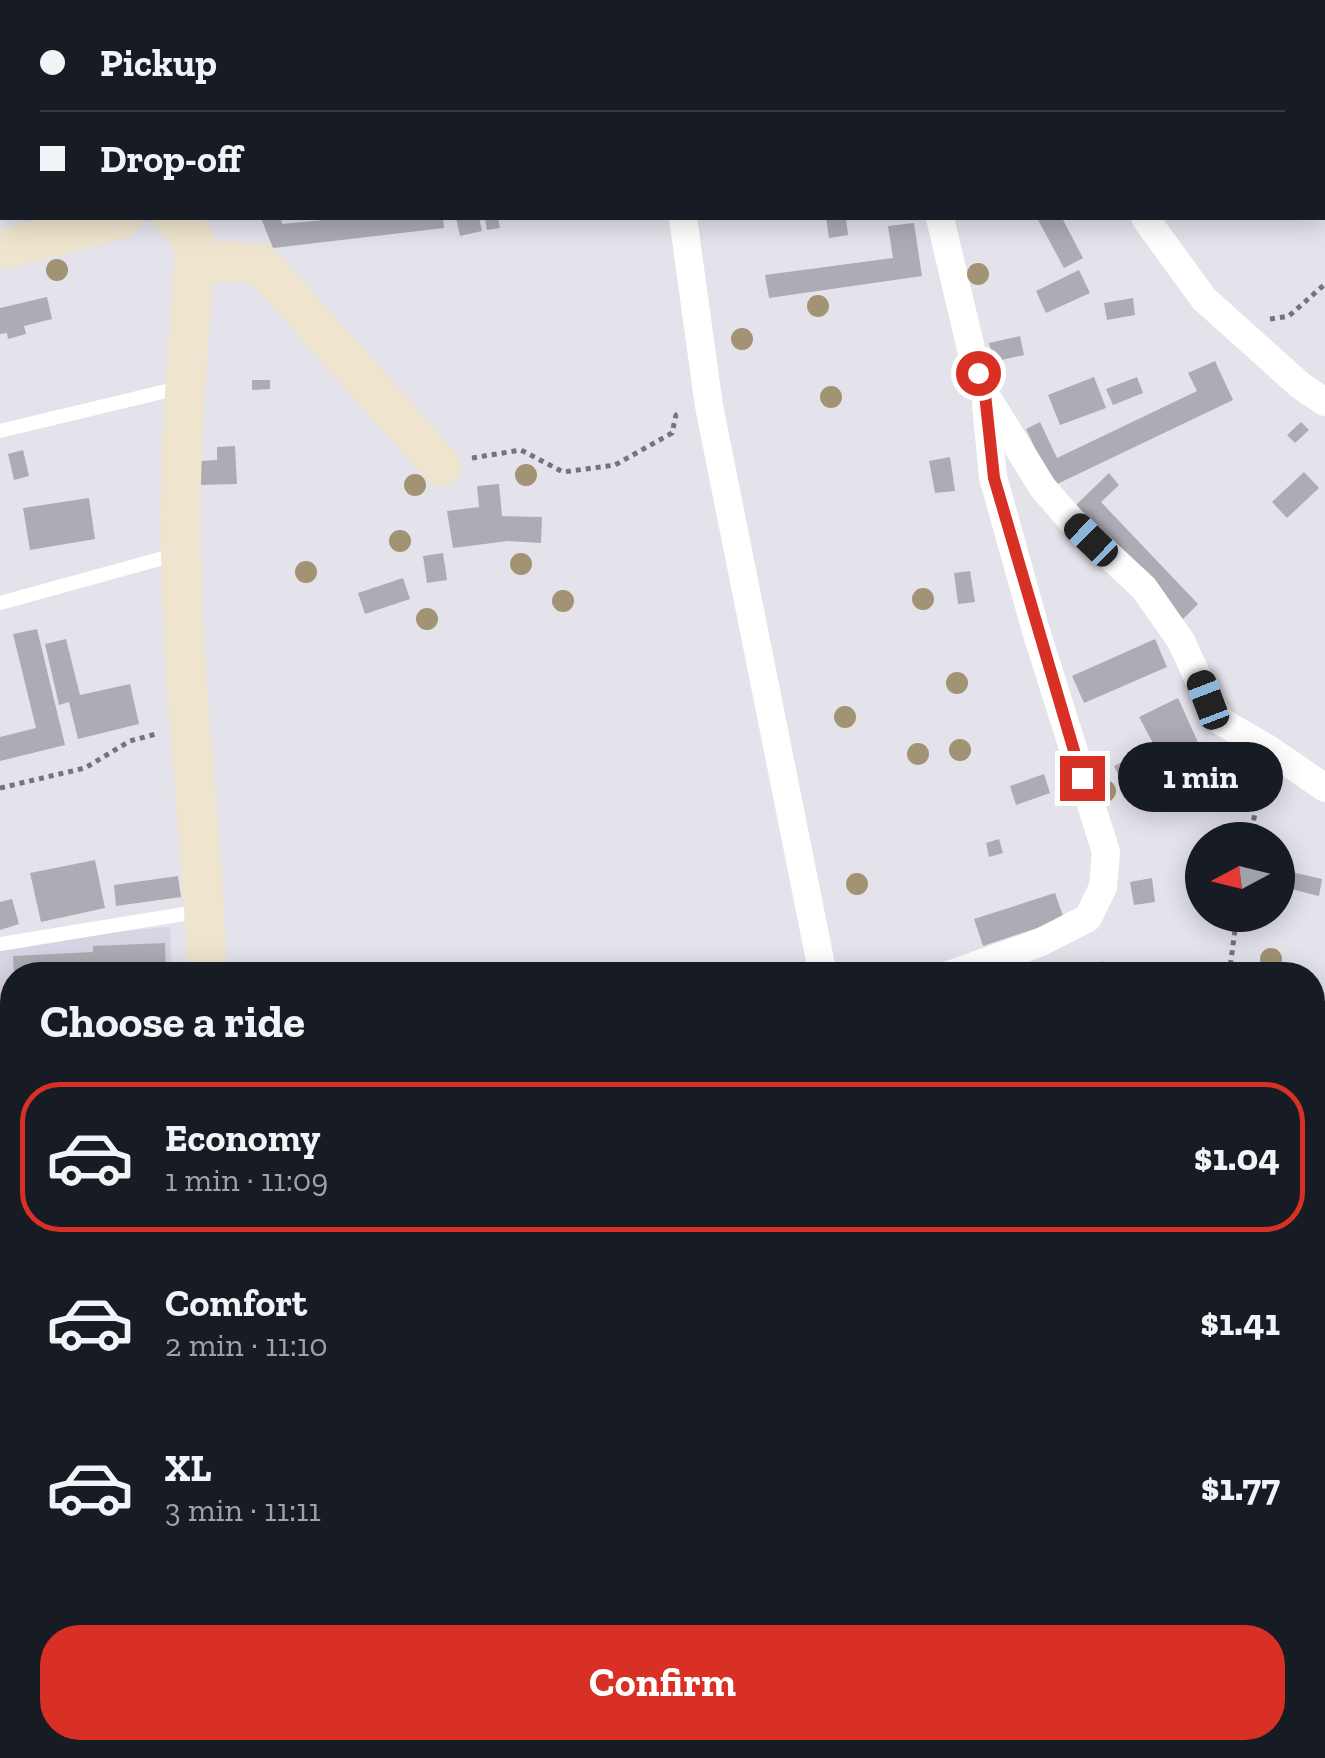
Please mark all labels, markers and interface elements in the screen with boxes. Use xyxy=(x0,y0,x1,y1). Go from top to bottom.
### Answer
text: Pickup xyxy=(100,40,217,86)
text: Drop-off xyxy=(100,136,241,182)
route start xyxy=(956,351,1001,396)
car xyxy=(1059,508,1123,572)
car xyxy=(1183,667,1233,733)
callout: 1 min xyxy=(1117,743,1282,813)
route end xyxy=(1060,756,1105,801)
text: 1 min xyxy=(1163,758,1238,796)
north arrow xyxy=(1185,822,1295,932)
map controls xyxy=(1185,822,1295,932)
text: Choose a ride xyxy=(40,995,305,1049)
icon: car xyxy=(45,1112,135,1202)
text: Economy xyxy=(165,1115,320,1161)
text: $1.04 xyxy=(1194,1134,1280,1180)
text: 1 min · 11:09 xyxy=(165,1161,328,1199)
icon: car xyxy=(45,1277,135,1367)
text: Comfort xyxy=(165,1280,307,1326)
text: $1.41 xyxy=(1200,1299,1280,1345)
text: 2 min · 11:10 xyxy=(165,1326,328,1364)
icon: car xyxy=(45,1442,135,1532)
text: XL xyxy=(165,1445,212,1491)
text: $1.77 xyxy=(1201,1464,1280,1510)
text: 3 min · 11:11 xyxy=(165,1491,321,1529)
button: Confirm xyxy=(40,1625,1285,1740)

